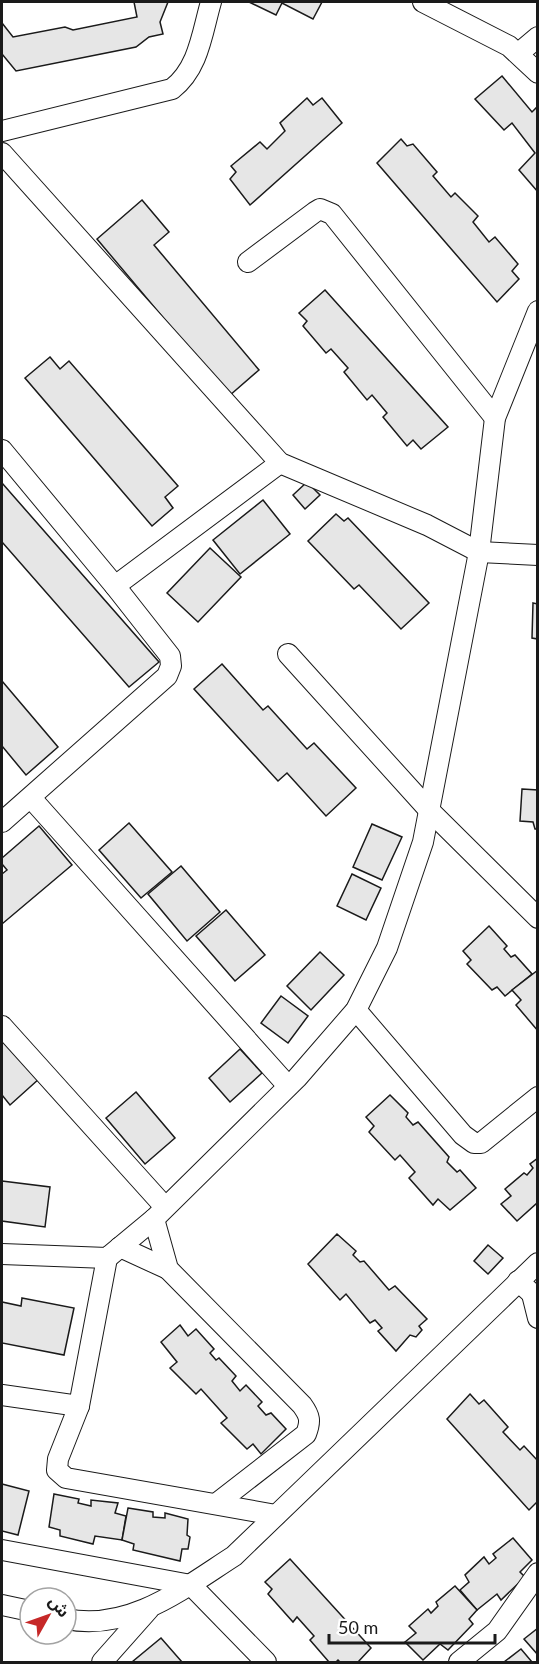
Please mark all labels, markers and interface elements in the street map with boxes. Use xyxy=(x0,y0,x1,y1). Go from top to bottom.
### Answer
north arrow xyxy=(18,1586,78,1646)
text: ش xyxy=(45,1592,74,1621)
scale bar xyxy=(329,1607,496,1645)
text: 50 m xyxy=(338,1616,378,1638)

